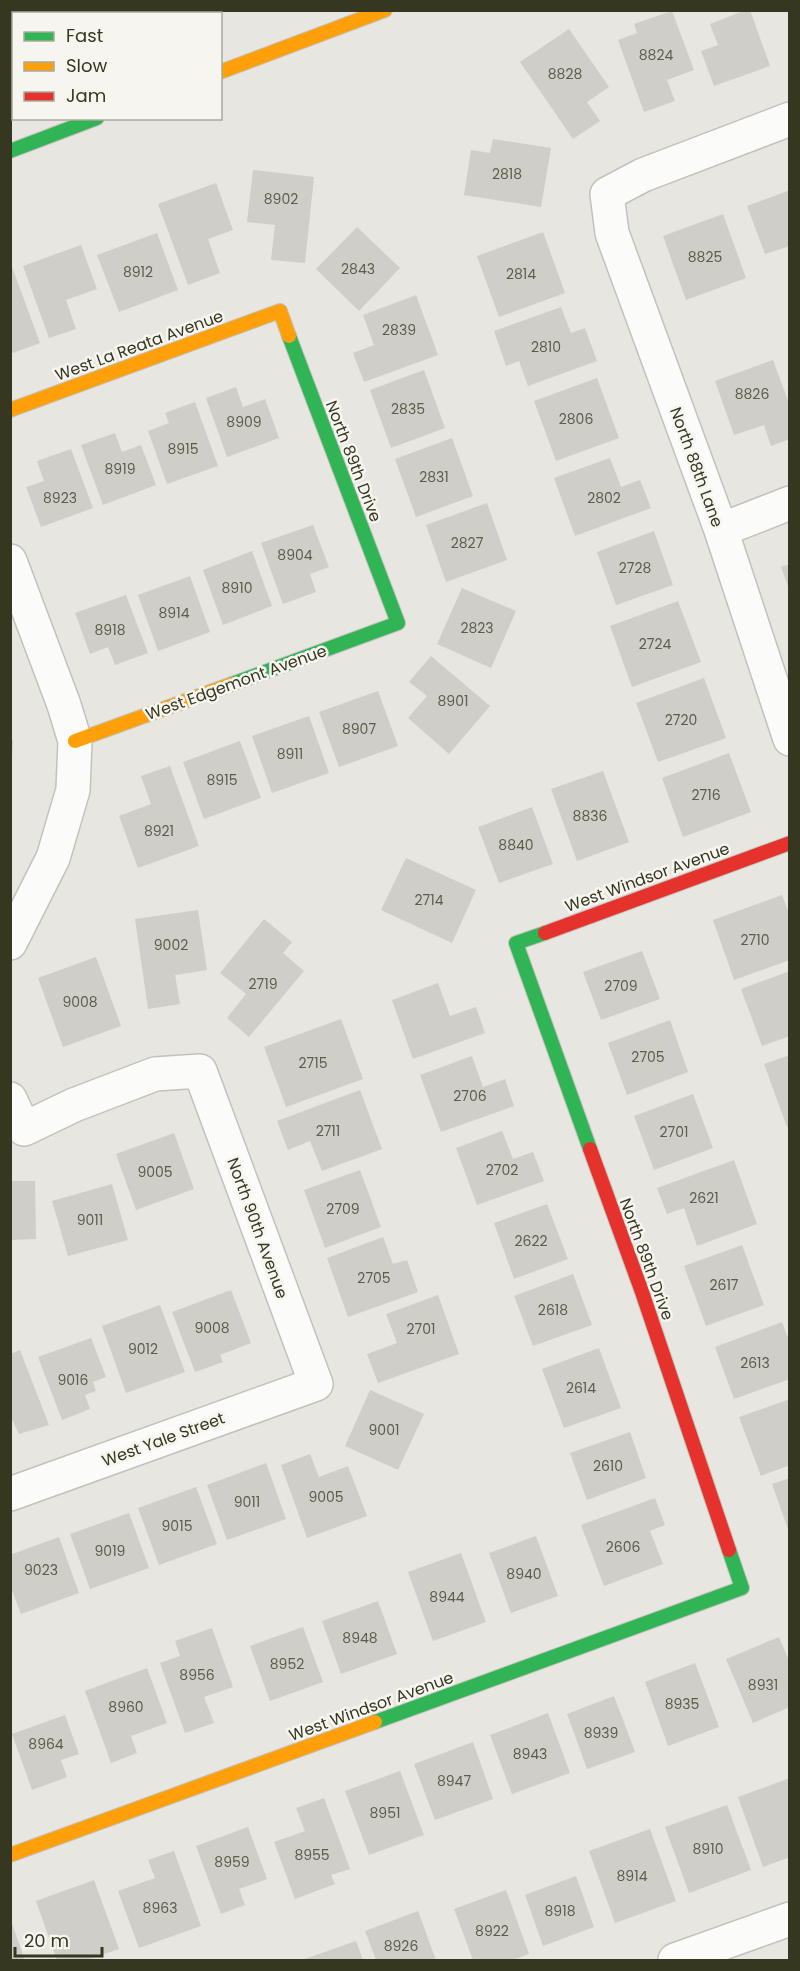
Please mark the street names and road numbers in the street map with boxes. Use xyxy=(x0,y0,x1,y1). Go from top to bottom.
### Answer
street label: West La Reata Avenue xyxy=(52,304,227,387)
street label: North 89th Drive xyxy=(320,397,387,525)
street label: North 88th Lane xyxy=(664,404,729,530)
street label: West Edgemont Avenue xyxy=(143,639,330,726)
street label: West Windsor Avenue xyxy=(562,837,733,918)
street label: North 90th Avenue xyxy=(221,1155,294,1302)
street label: North 89th Drive xyxy=(614,1195,679,1324)
street label: West Yale Street xyxy=(99,1407,228,1472)
street label: West Windsor Avenue xyxy=(286,1666,457,1747)

